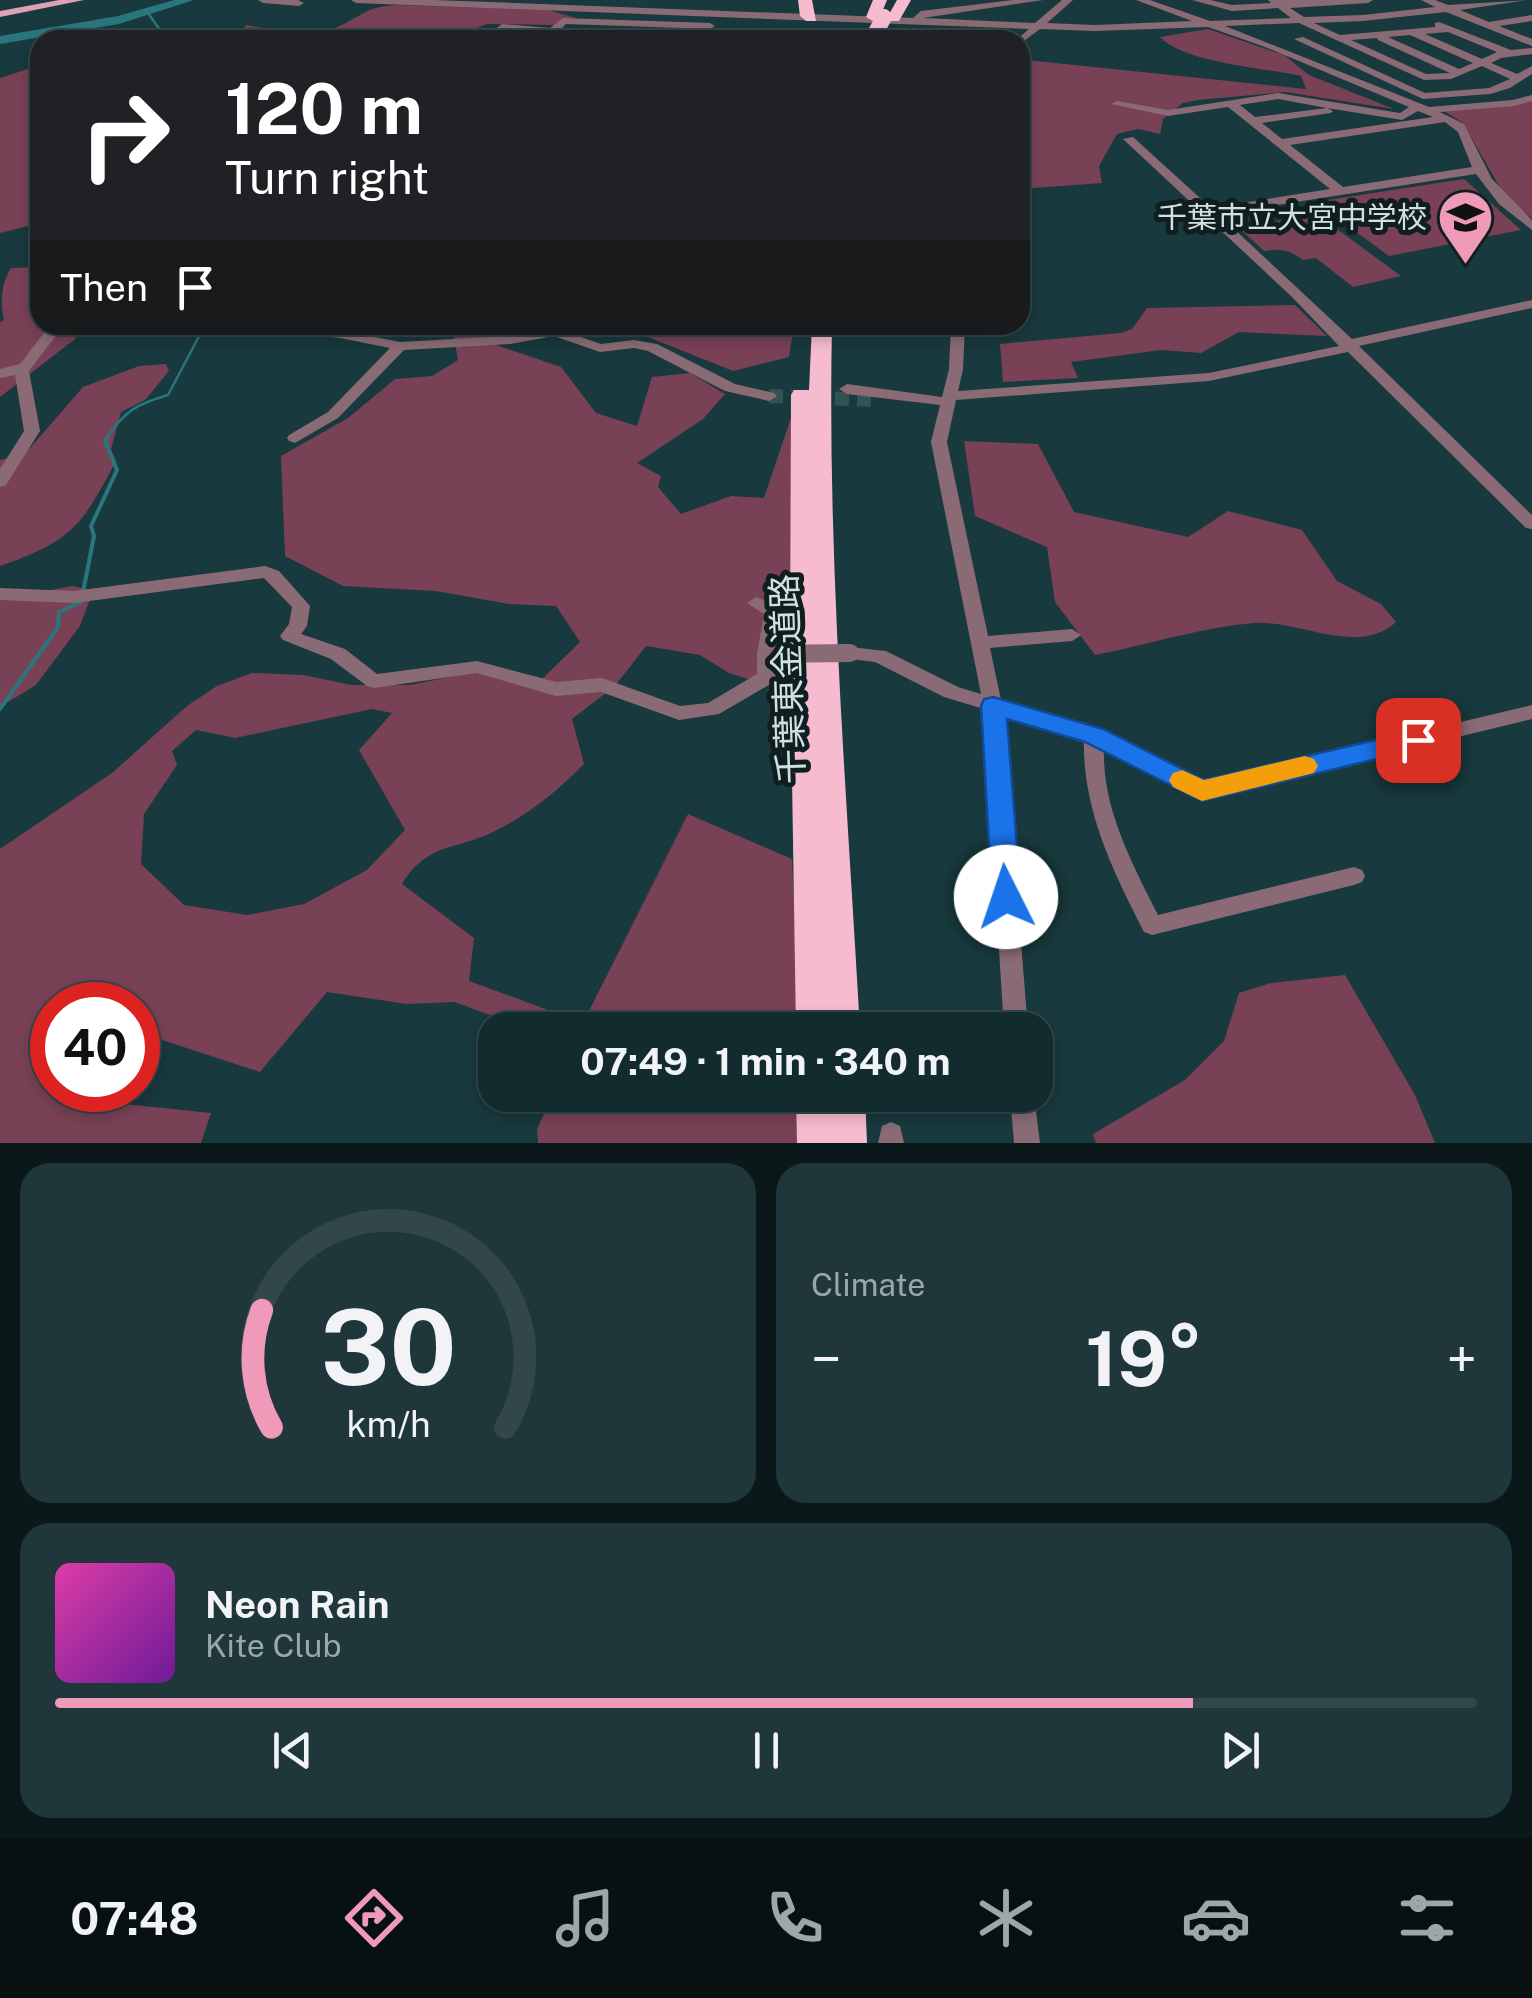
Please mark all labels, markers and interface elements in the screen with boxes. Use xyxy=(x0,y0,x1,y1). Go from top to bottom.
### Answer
text: 120 m xyxy=(225,67,423,150)
icon: right xyxy=(60,70,190,200)
text: Turn right xyxy=(225,151,429,204)
school or university icon: 千葉市立大宮中学校 xyxy=(1436,188,1496,267)
place label: 千葉市立大宮中学校 xyxy=(1157,199,1427,235)
icon: arrive xyxy=(168,260,223,315)
text: Then xyxy=(60,265,148,310)
street label: 千葉東金道路 xyxy=(763,573,812,785)
pin xyxy=(1376,698,1461,783)
icon: arrive xyxy=(1391,713,1446,768)
position arrow xyxy=(954,845,1058,949)
speed limit sign: 40 xyxy=(30,982,160,1112)
text: 07:49 · 1 min · 340 m xyxy=(580,1039,951,1084)
text: Climate xyxy=(811,1266,925,1303)
text: 30 xyxy=(320,1286,456,1408)
text: 19° xyxy=(1085,1315,1203,1403)
text: − xyxy=(811,1327,842,1391)
text: + xyxy=(1446,1327,1477,1391)
text: km/h xyxy=(346,1403,430,1445)
text: Neon Rain xyxy=(205,1582,389,1627)
text: Kite Club xyxy=(205,1627,342,1664)
icon: previous xyxy=(265,1723,320,1778)
icon: pause xyxy=(739,1723,794,1778)
icon: next xyxy=(1213,1723,1268,1778)
icon: directions xyxy=(339,1883,409,1953)
icon: music xyxy=(550,1883,620,1953)
icon: phone xyxy=(760,1883,830,1953)
icon: climate xyxy=(971,1883,1041,1953)
icon: car xyxy=(1181,1883,1251,1953)
icon: filters xyxy=(1392,1883,1462,1953)
text: 07:48 xyxy=(70,1892,198,1945)

